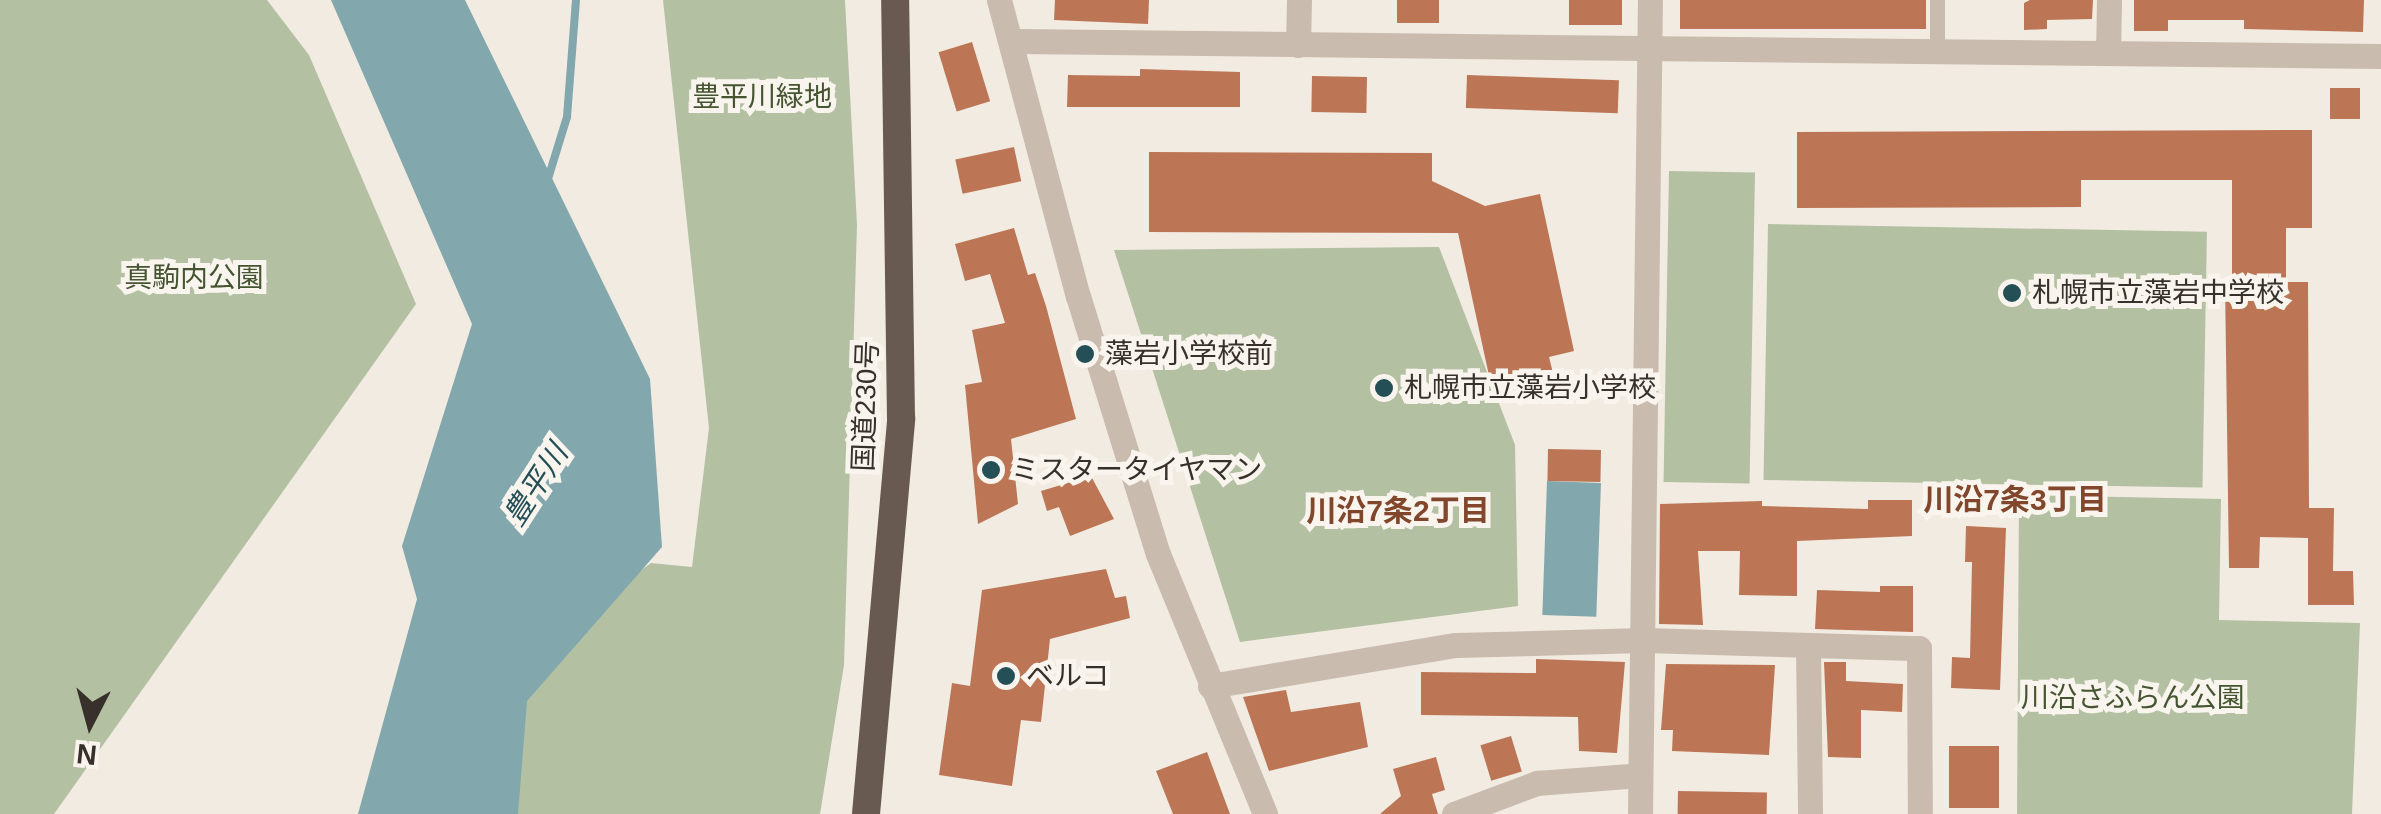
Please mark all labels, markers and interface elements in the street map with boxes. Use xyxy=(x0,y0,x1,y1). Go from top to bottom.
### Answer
park label: 豊平川緑地 xyxy=(692,80,832,114)
park label: 真駒内公園 xyxy=(124,261,264,295)
place label: 札幌市立藻岩中学校 xyxy=(2032,276,2284,310)
marker: 札幌市立藻岩中学校 xyxy=(2001,282,2023,304)
place label: 藻岩小学校前 xyxy=(1105,337,1273,371)
street label: 国道230号 xyxy=(847,340,885,472)
marker: 藻岩小学校前 xyxy=(1074,343,1096,365)
place label: 札幌市立藻岩小学校 xyxy=(1404,371,1656,405)
marker: 札幌市立藻岩小学校 xyxy=(1373,377,1395,399)
water label: 豊平川 xyxy=(496,437,576,533)
place label: ミスタータイヤマン xyxy=(1011,453,1263,487)
marker: ミスタータイヤマン xyxy=(980,459,1002,481)
district label: 川沿7条3丁目 xyxy=(1923,482,2107,518)
district label: 川沿7条2丁目 xyxy=(1306,493,1490,529)
place label: ベルコ xyxy=(1026,659,1110,693)
marker: ベルコ xyxy=(995,665,1017,687)
north arrow xyxy=(40,674,140,774)
park label: 川沿さふらん公園 xyxy=(2021,681,2245,715)
text: N xyxy=(75,738,99,771)

